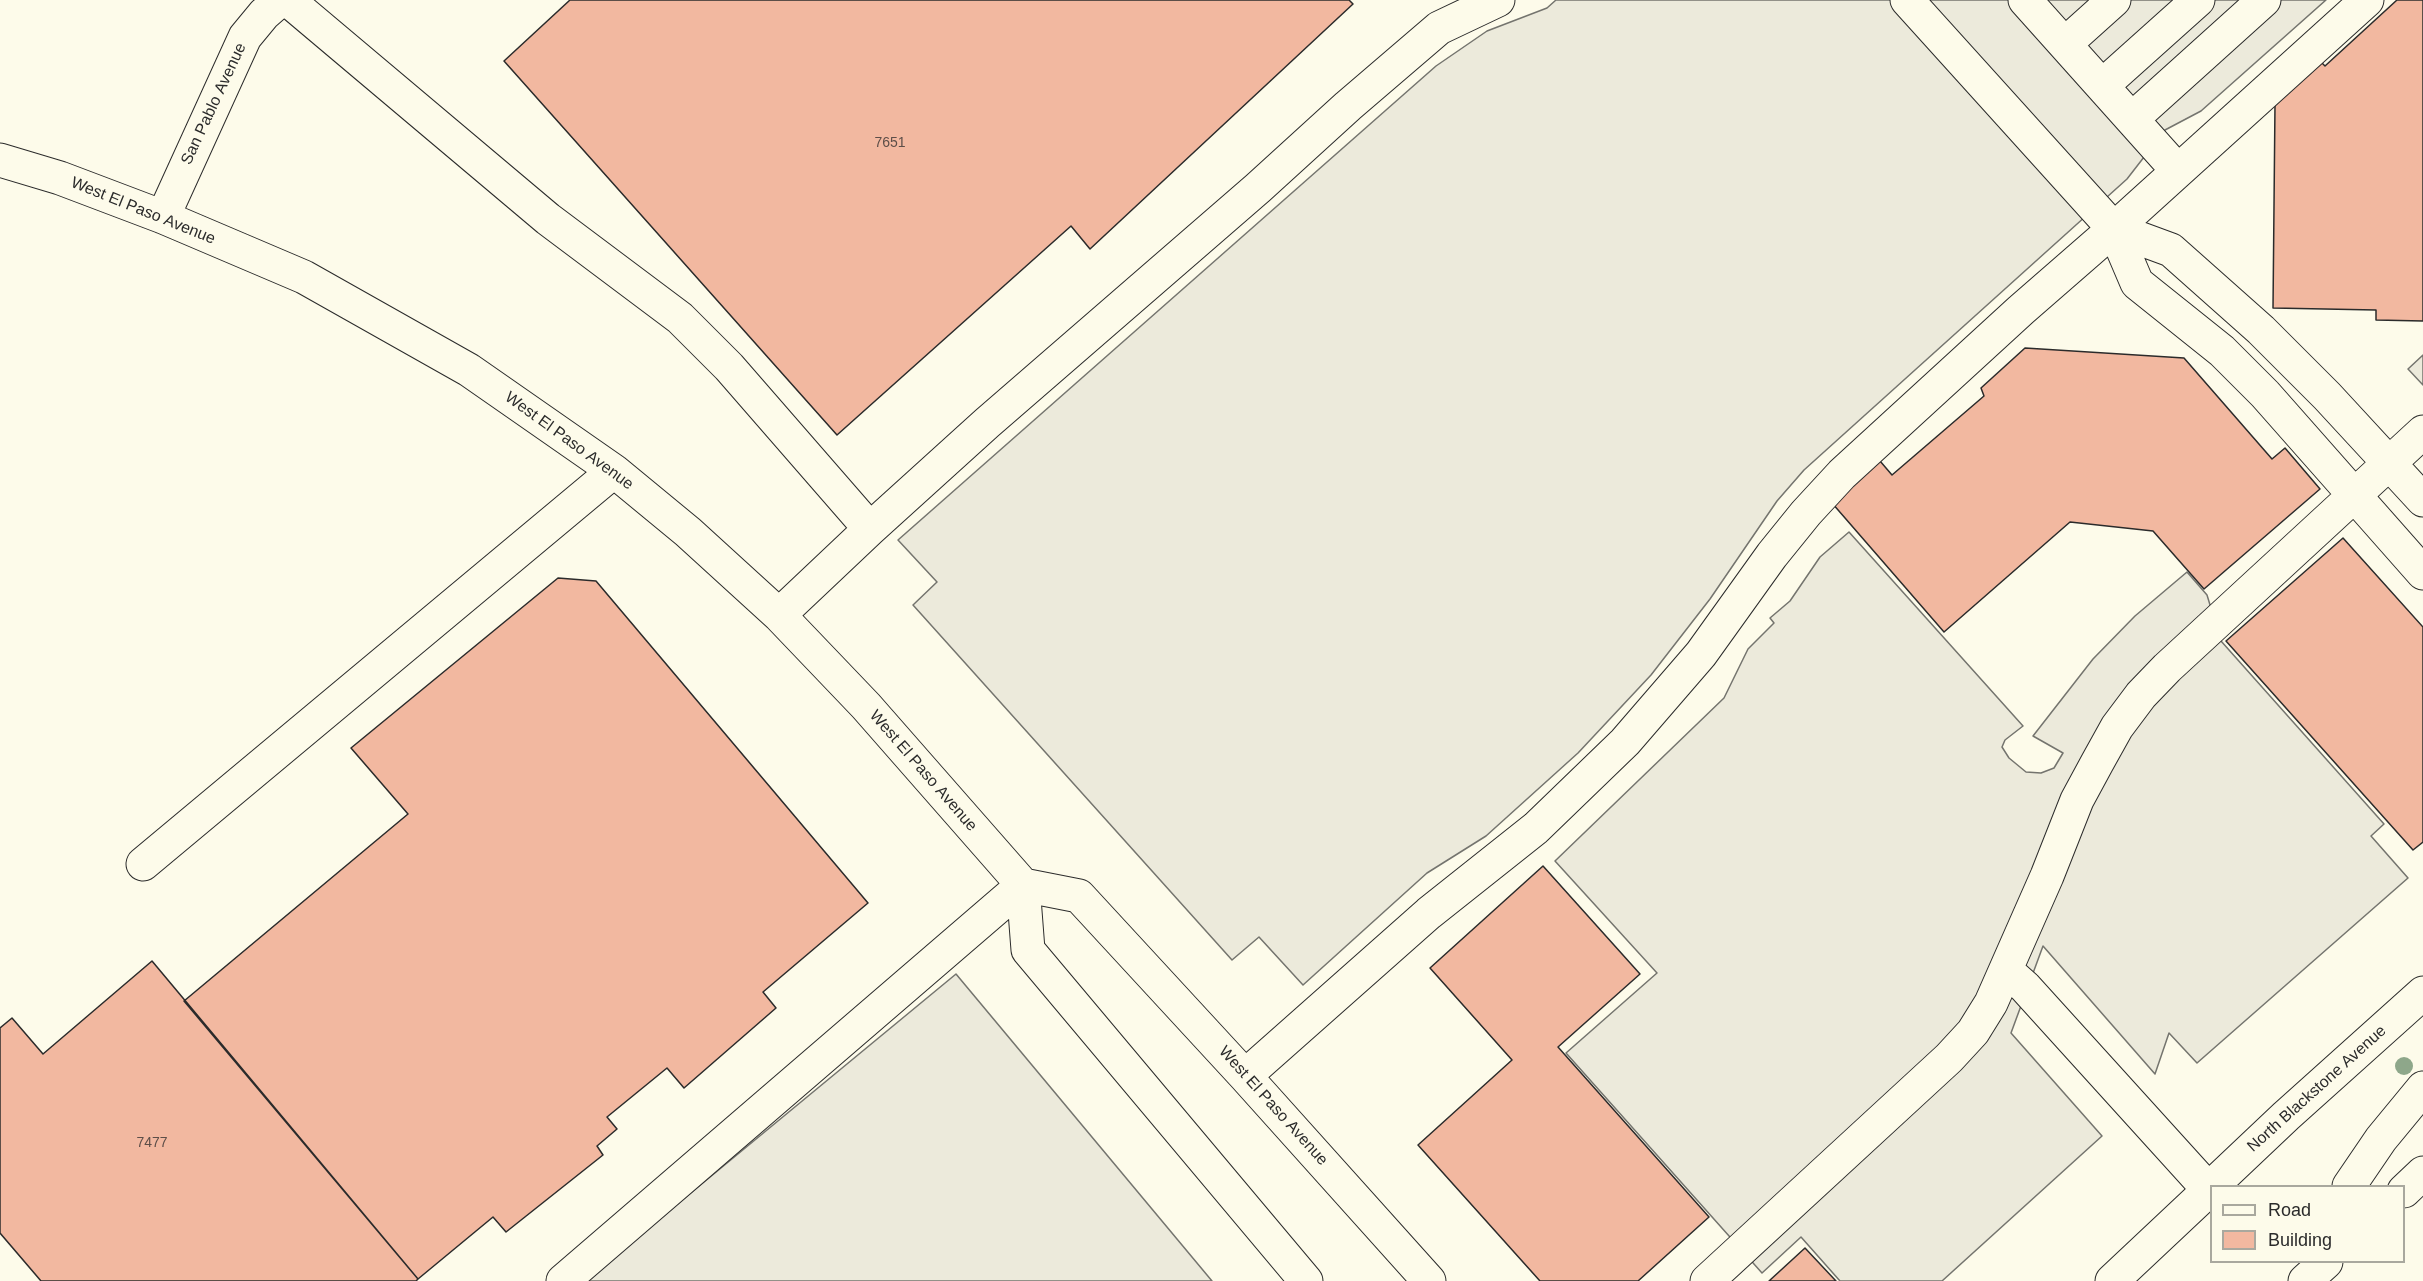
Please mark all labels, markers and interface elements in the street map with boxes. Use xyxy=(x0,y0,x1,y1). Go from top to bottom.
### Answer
street label: San Pablo Avenue xyxy=(177,40,251,168)
house number: 7651 xyxy=(874,135,906,151)
street label: West El Paso Avenue xyxy=(68,173,218,249)
street label: West El Paso Avenue xyxy=(501,388,637,494)
street label: West El Paso Avenue xyxy=(865,707,981,835)
street label: North Blackstone Avenue xyxy=(2244,1022,2390,1156)
street label: West El Paso Avenue xyxy=(1214,1042,1332,1170)
house number: 7477 xyxy=(136,1135,168,1151)
legend xyxy=(2210,1185,2405,1263)
text: Road xyxy=(2268,1200,2311,1220)
text: Building xyxy=(2268,1230,2332,1250)

